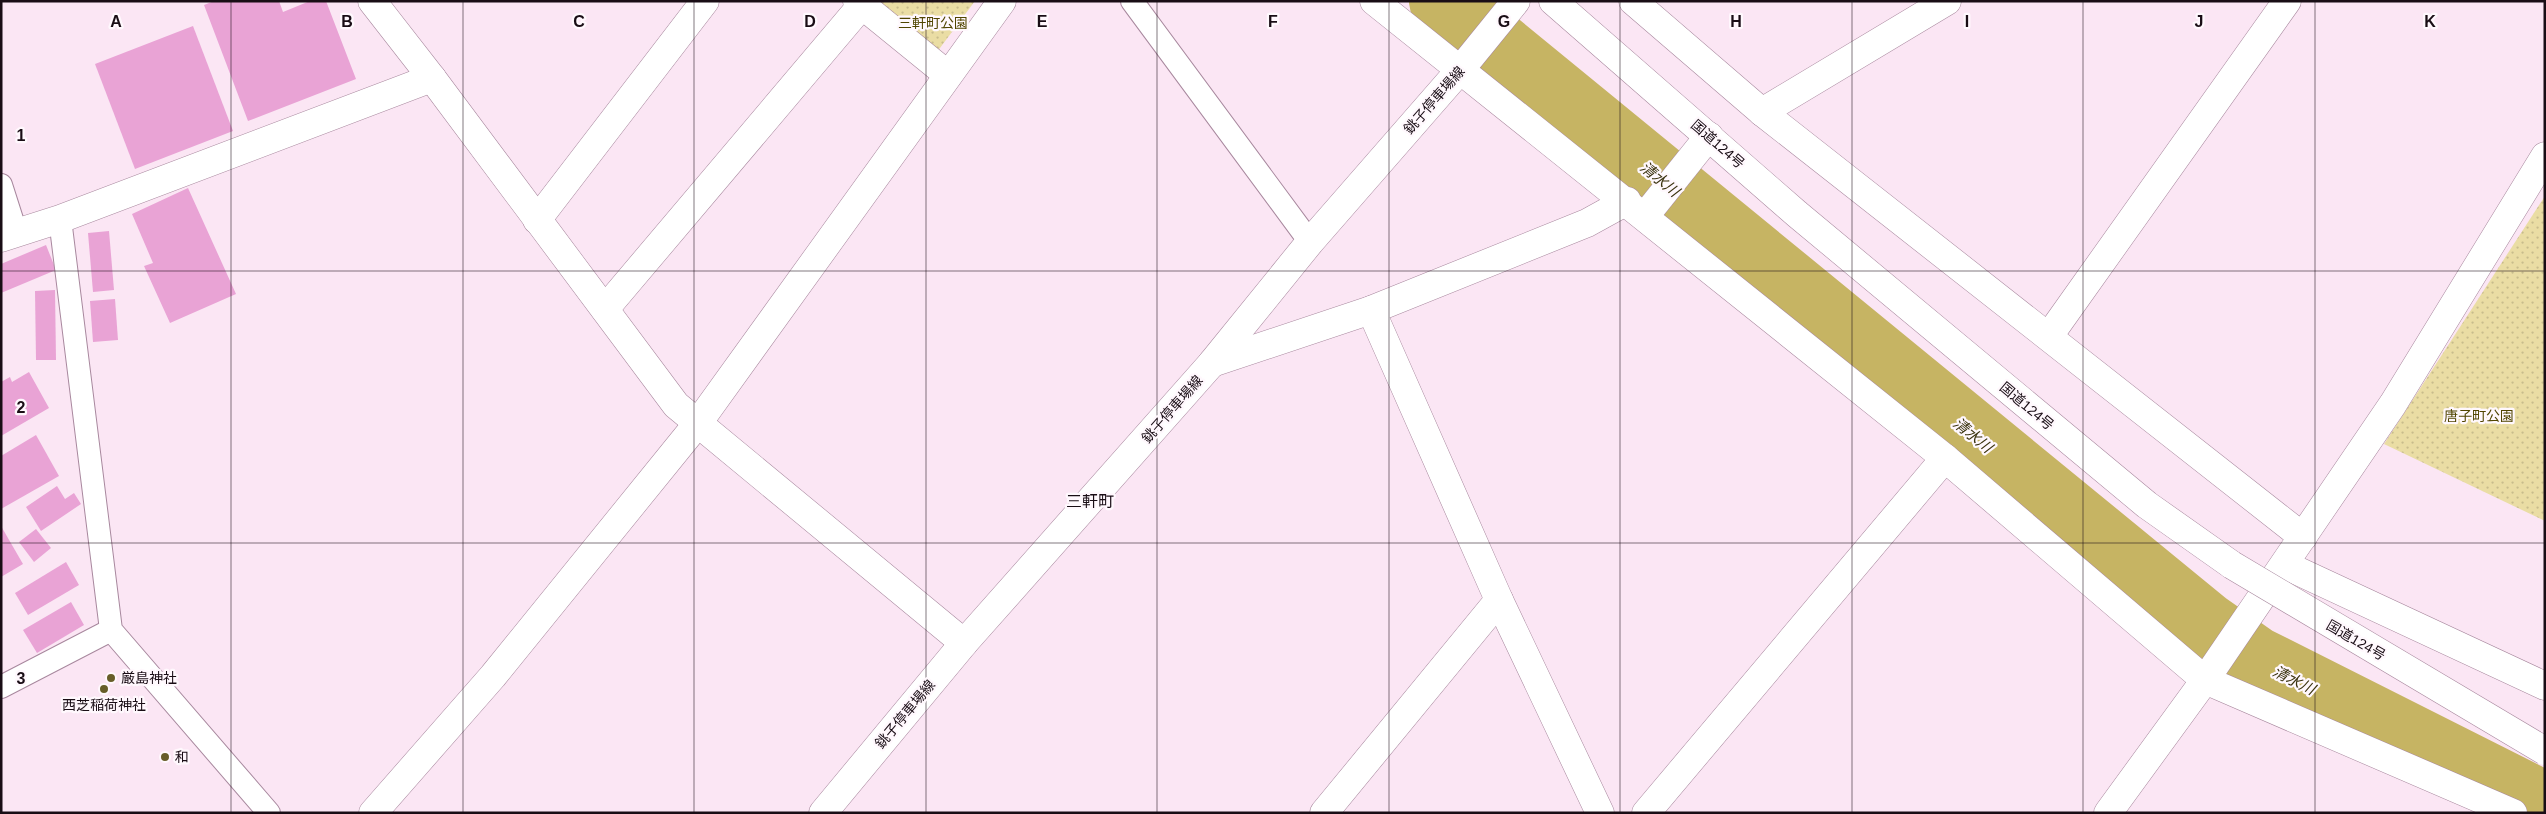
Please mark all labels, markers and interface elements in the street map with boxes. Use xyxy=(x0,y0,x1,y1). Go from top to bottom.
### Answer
text: A xyxy=(110,13,122,30)
text: B xyxy=(341,13,353,30)
text: C xyxy=(573,13,585,30)
text: D xyxy=(804,13,816,30)
text: E xyxy=(1037,13,1048,30)
text: F xyxy=(1268,13,1278,30)
text: G xyxy=(1498,13,1510,30)
text: H xyxy=(1730,13,1742,30)
text: I xyxy=(1965,13,1969,30)
text: J xyxy=(2195,13,2203,30)
text: K xyxy=(2424,13,2436,30)
park label: 三軒町公園 xyxy=(898,15,968,31)
street label: 銚子停車場線 xyxy=(1400,63,1468,137)
street label: 国道124号 xyxy=(1688,117,1748,171)
text: 1 xyxy=(17,127,26,144)
water label: 清水川 xyxy=(1637,158,1684,201)
street label: 銚子停車場線 xyxy=(1138,372,1206,446)
street label: 国道124号 xyxy=(1997,379,2057,433)
text: 2 xyxy=(17,399,26,416)
park label: 唐子町公園 xyxy=(2444,408,2514,424)
water label: 清水川 xyxy=(1950,414,1997,457)
district label: 三軒町 xyxy=(1066,493,1114,510)
street label: 国道124号 xyxy=(2324,617,2388,663)
water label: 清水川 xyxy=(2270,662,2320,699)
text: 3 xyxy=(17,670,26,687)
place label: 厳島神社 xyxy=(121,670,177,686)
marker: 厳島神社 xyxy=(105,672,117,684)
street label: 銚子停車場線 xyxy=(872,677,938,751)
marker: 西芝稲荷神社 xyxy=(98,683,110,695)
place label: 西芝稲荷神社 xyxy=(62,697,146,713)
place label: 和 xyxy=(175,749,189,765)
marker: 和 xyxy=(159,751,171,763)

